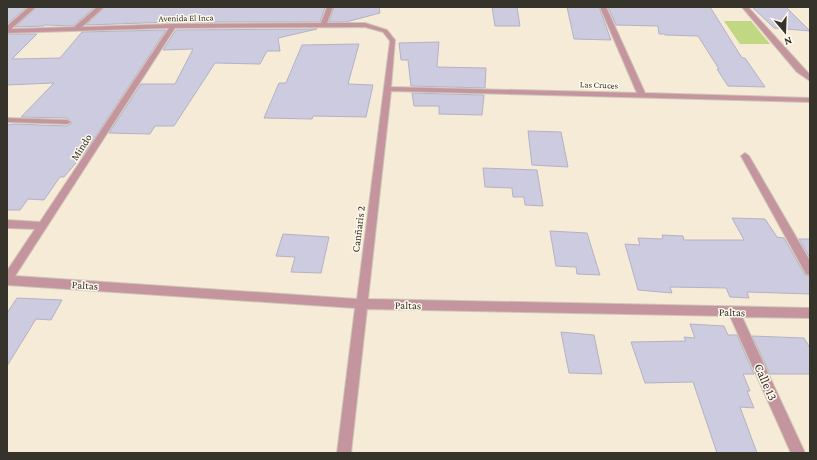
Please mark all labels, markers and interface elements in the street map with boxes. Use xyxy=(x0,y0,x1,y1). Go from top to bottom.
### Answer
north arrow xyxy=(765,12,805,52)
street label: Avenida El Inca xyxy=(158,13,214,23)
text: N xyxy=(782,35,794,49)
street label: Las Cruces xyxy=(580,79,619,91)
street label: Mindo xyxy=(68,131,94,163)
street label: Canñaris 2 xyxy=(349,205,367,253)
street label: Paltas xyxy=(71,278,99,292)
street label: Paltas xyxy=(395,299,421,311)
street label: Paltas xyxy=(719,306,745,318)
street label: Calle 13 xyxy=(751,361,781,403)

